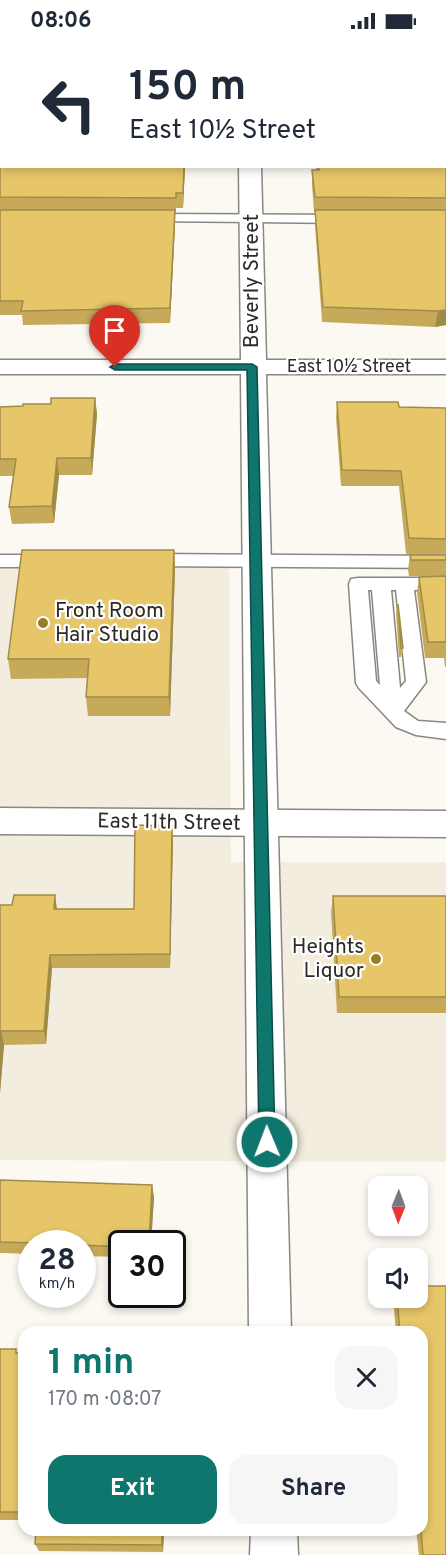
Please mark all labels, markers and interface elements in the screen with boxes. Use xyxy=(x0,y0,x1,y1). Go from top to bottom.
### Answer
text: 08:06 xyxy=(30,8,92,35)
text: 150 m xyxy=(129,62,246,115)
icon: left xyxy=(30,66,108,144)
text: East 10½ Street xyxy=(129,114,316,148)
street label: Beverly Street xyxy=(239,214,266,348)
pin xyxy=(89,305,140,367)
icon: arrive xyxy=(98,314,131,347)
street label: East 10½ Street xyxy=(287,356,411,379)
place label: Front Room Hair Studio xyxy=(55,598,164,649)
marker: Front Room Hair Studio xyxy=(36,616,50,630)
street label: East 11th Street xyxy=(97,808,241,838)
place label: Heights Liquor xyxy=(292,934,364,985)
marker: Heights Liquor xyxy=(369,952,383,966)
position arrow xyxy=(235,1110,299,1174)
north arrow xyxy=(368,1176,428,1236)
map controls xyxy=(368,1176,428,1308)
speed limit sign: 30 xyxy=(108,1230,186,1308)
text: 28 xyxy=(38,1243,76,1280)
button: sound xyxy=(368,1248,428,1308)
text: km/h xyxy=(39,1275,75,1294)
text: 1 min xyxy=(48,1341,134,1387)
button: close xyxy=(335,1346,398,1409)
text: 170 m · 08:07 xyxy=(48,1387,161,1413)
button: Exit xyxy=(48,1455,217,1524)
button: Share xyxy=(229,1455,398,1524)

